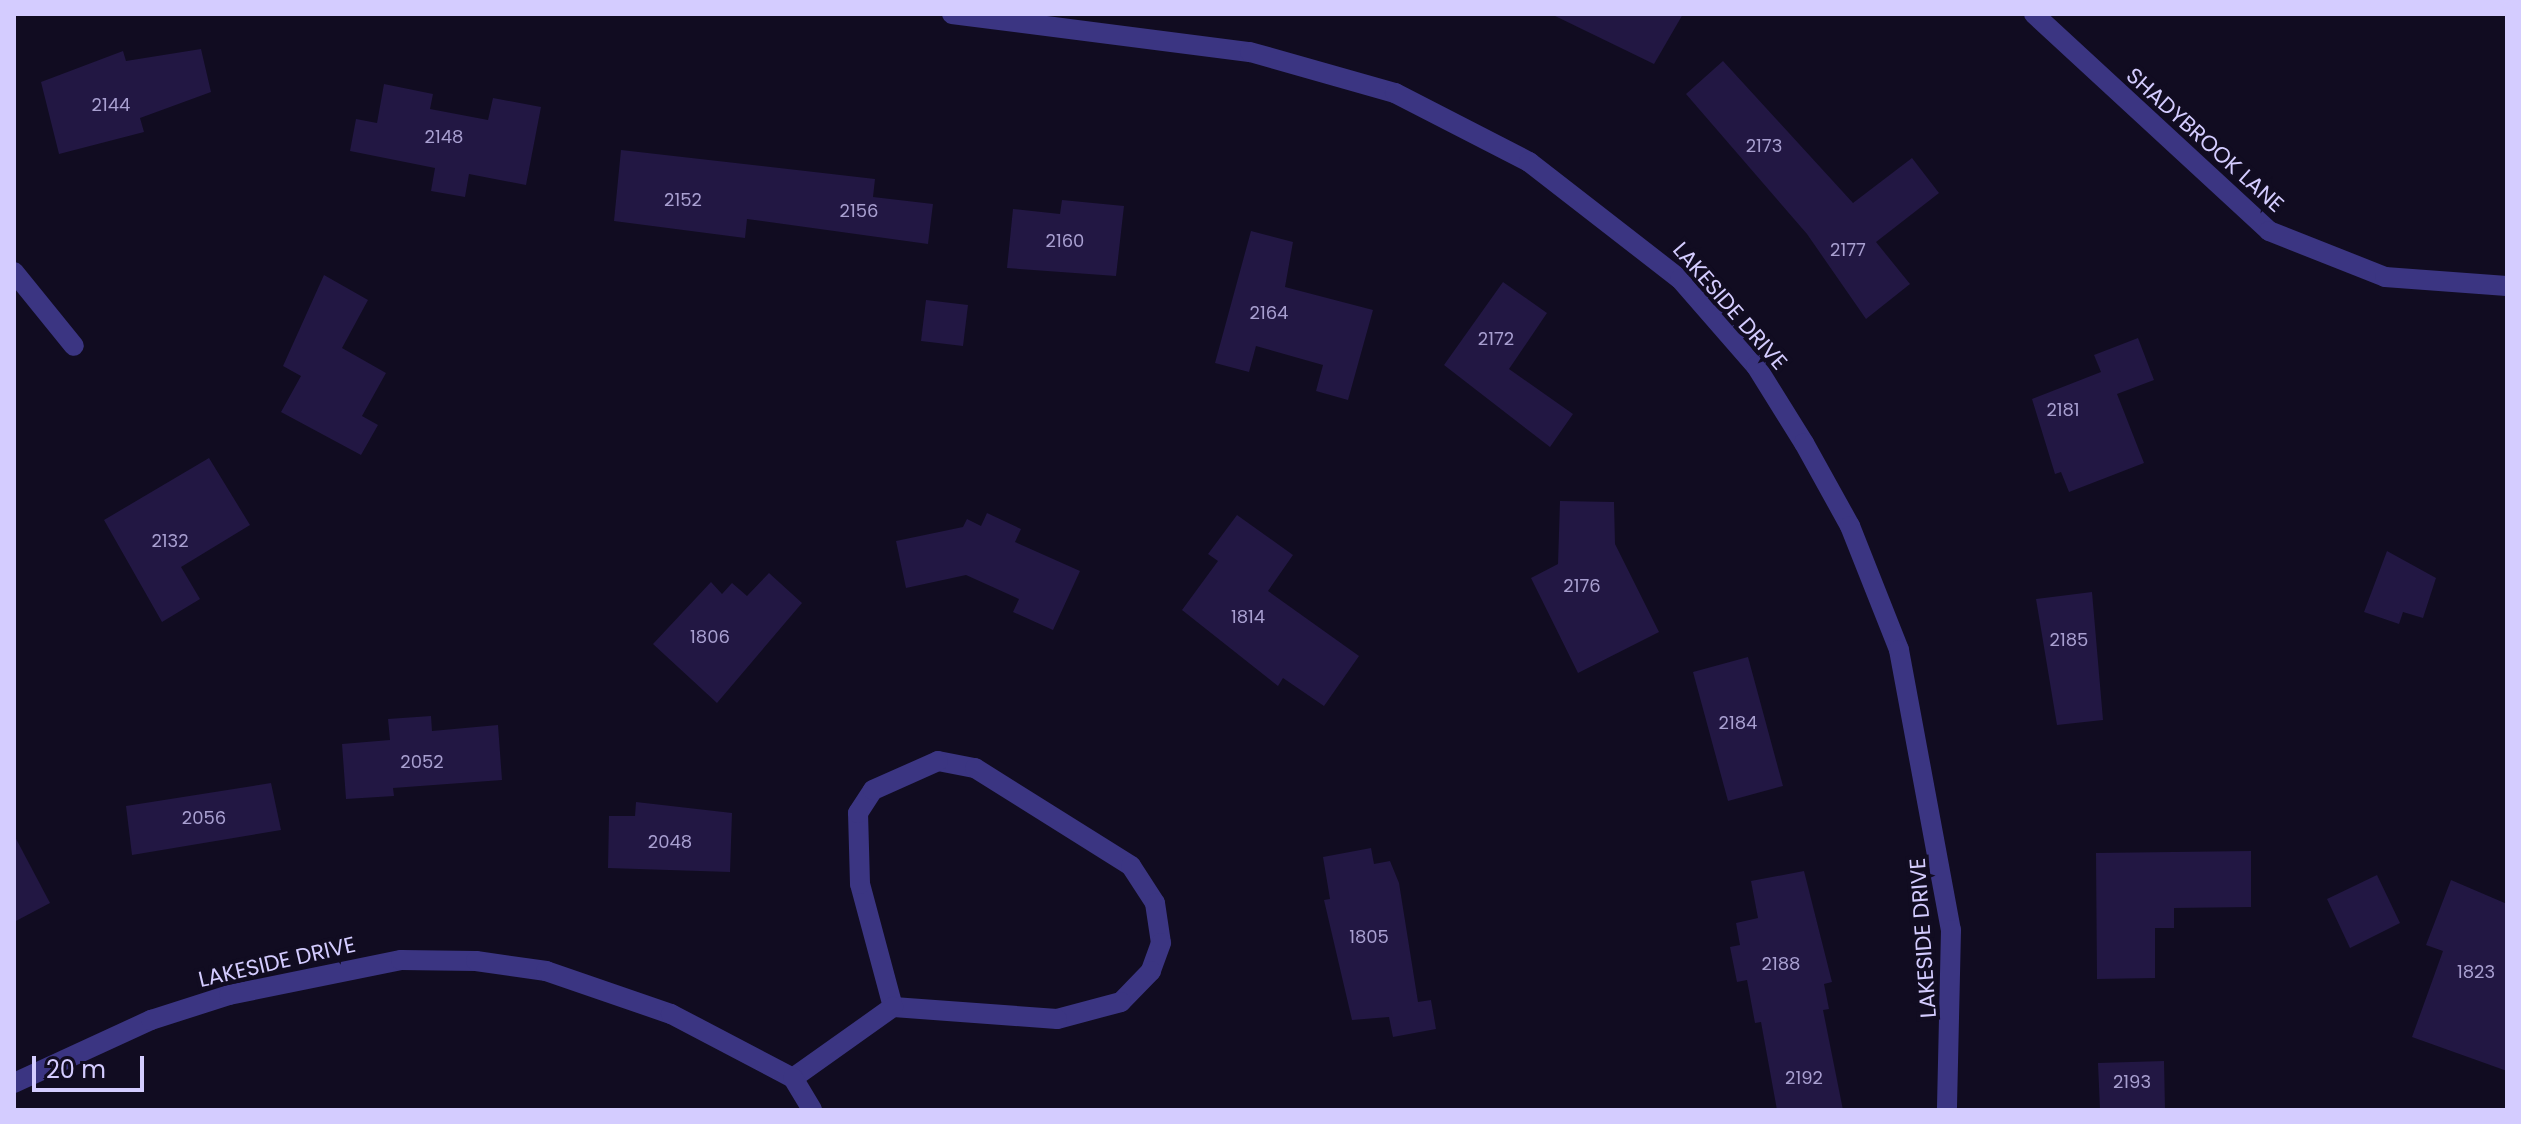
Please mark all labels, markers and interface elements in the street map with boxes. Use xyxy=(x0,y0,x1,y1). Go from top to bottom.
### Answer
street label: SHADYBROOK LANE xyxy=(2121,62,2289,218)
house number: 2144 xyxy=(92,94,130,116)
house number: 2148 xyxy=(425,126,463,148)
house number: 2173 xyxy=(1746,135,1782,157)
house number: 2152 xyxy=(664,189,702,211)
house number: 2156 xyxy=(840,200,878,222)
house number: 2160 xyxy=(1046,230,1084,252)
street label: LAKESIDE DRIVE xyxy=(1667,237,1793,375)
house number: 2177 xyxy=(1830,239,1866,261)
house number: 2164 xyxy=(1250,302,1288,324)
house number: 2172 xyxy=(1478,328,1514,350)
house number: 2181 xyxy=(2046,399,2080,421)
house number: 2132 xyxy=(151,530,189,552)
house number: 2176 xyxy=(1563,575,1601,597)
house number: 1814 xyxy=(1231,606,1265,628)
house number: 1806 xyxy=(690,626,730,648)
house number: 2185 xyxy=(2050,629,2088,651)
house number: 2184 xyxy=(1719,712,1757,734)
house number: 2052 xyxy=(400,751,444,773)
house number: 2056 xyxy=(182,807,226,829)
house number: 2048 xyxy=(648,831,692,853)
street label: LAKESIDE DRIVE xyxy=(1904,857,1942,1019)
house number: 1805 xyxy=(1349,926,1389,948)
street label: LAKESIDE DRIVE xyxy=(196,931,358,993)
house number: 2188 xyxy=(1762,953,1800,975)
house number: 1823 xyxy=(2457,961,2495,983)
scale bar xyxy=(36,1040,148,1090)
text: 20 m xyxy=(46,1053,106,1086)
house number: 2192 xyxy=(1785,1067,1823,1089)
house number: 2193 xyxy=(2113,1071,2151,1093)

